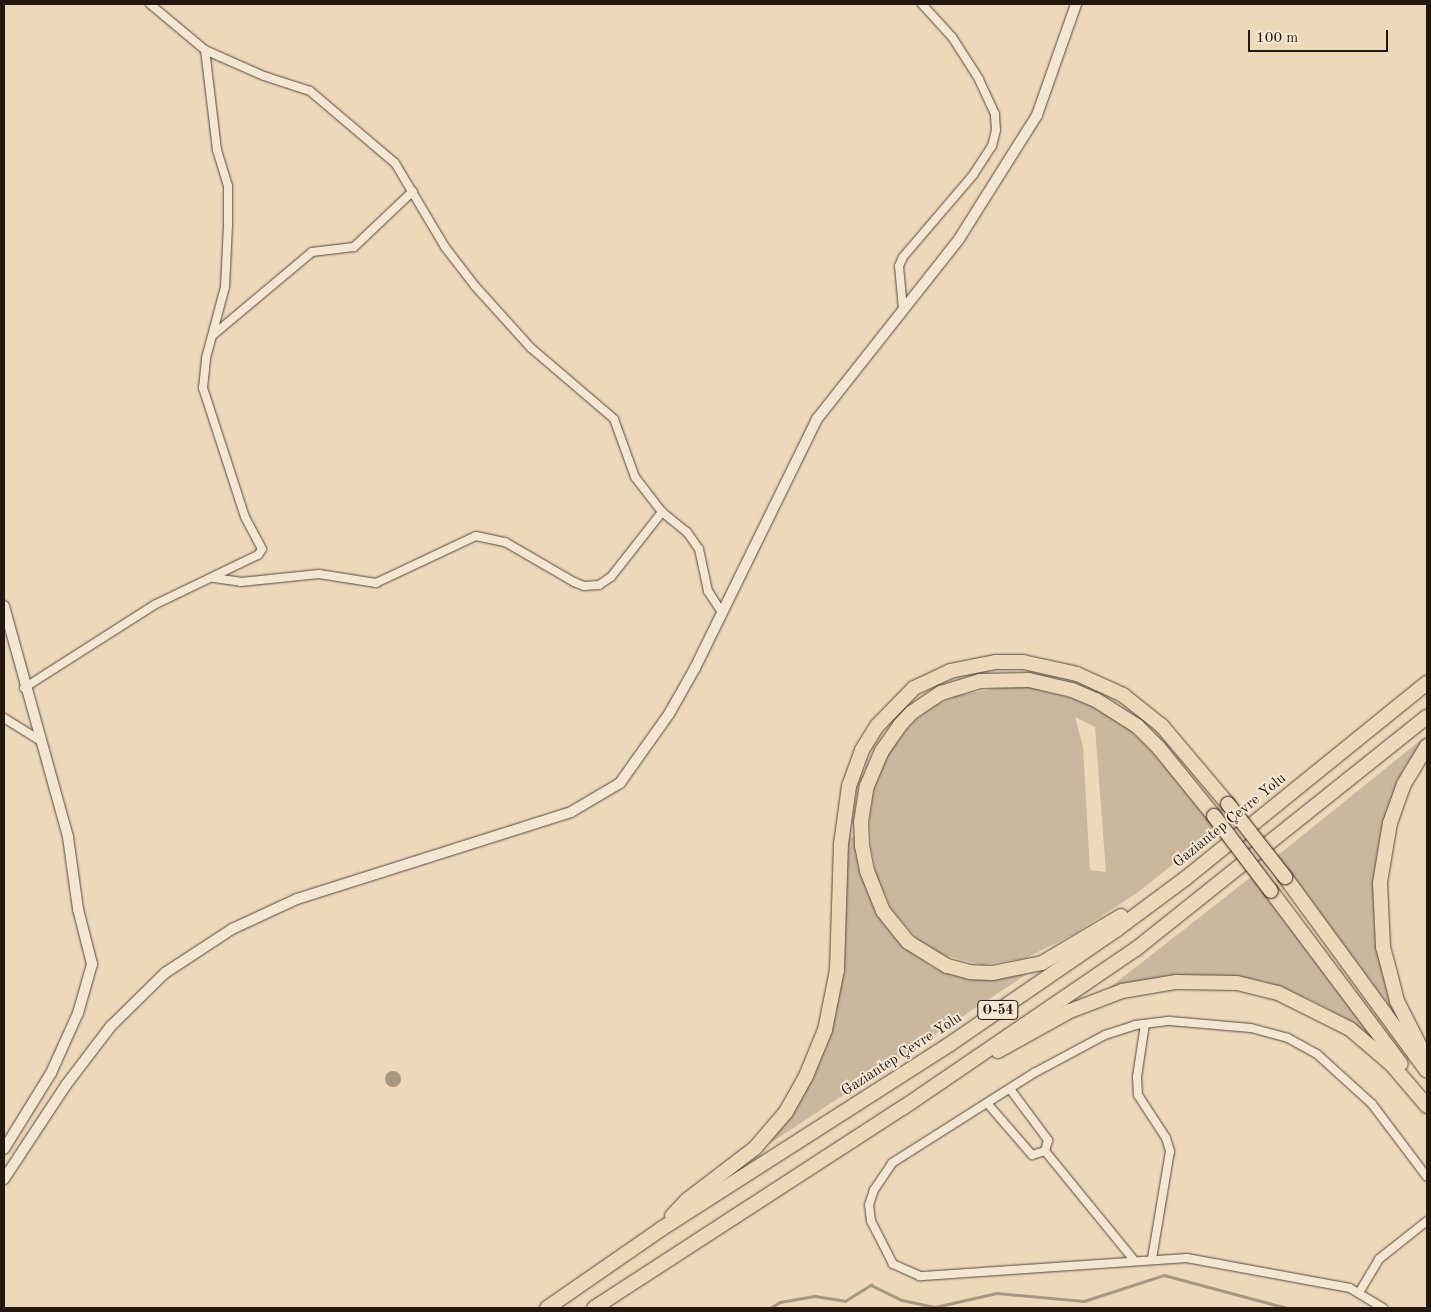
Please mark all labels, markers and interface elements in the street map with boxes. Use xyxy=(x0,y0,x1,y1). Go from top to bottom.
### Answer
scale bar xyxy=(1251,20,1391,52)
text: 100 m xyxy=(1256,31,1298,46)
street label: Gaziantep Çevre Yolu xyxy=(1170,770,1290,872)
road number: O-54 xyxy=(977,998,1019,1022)
street label: Gaziantep Çevre Yolu xyxy=(838,1009,966,1101)

